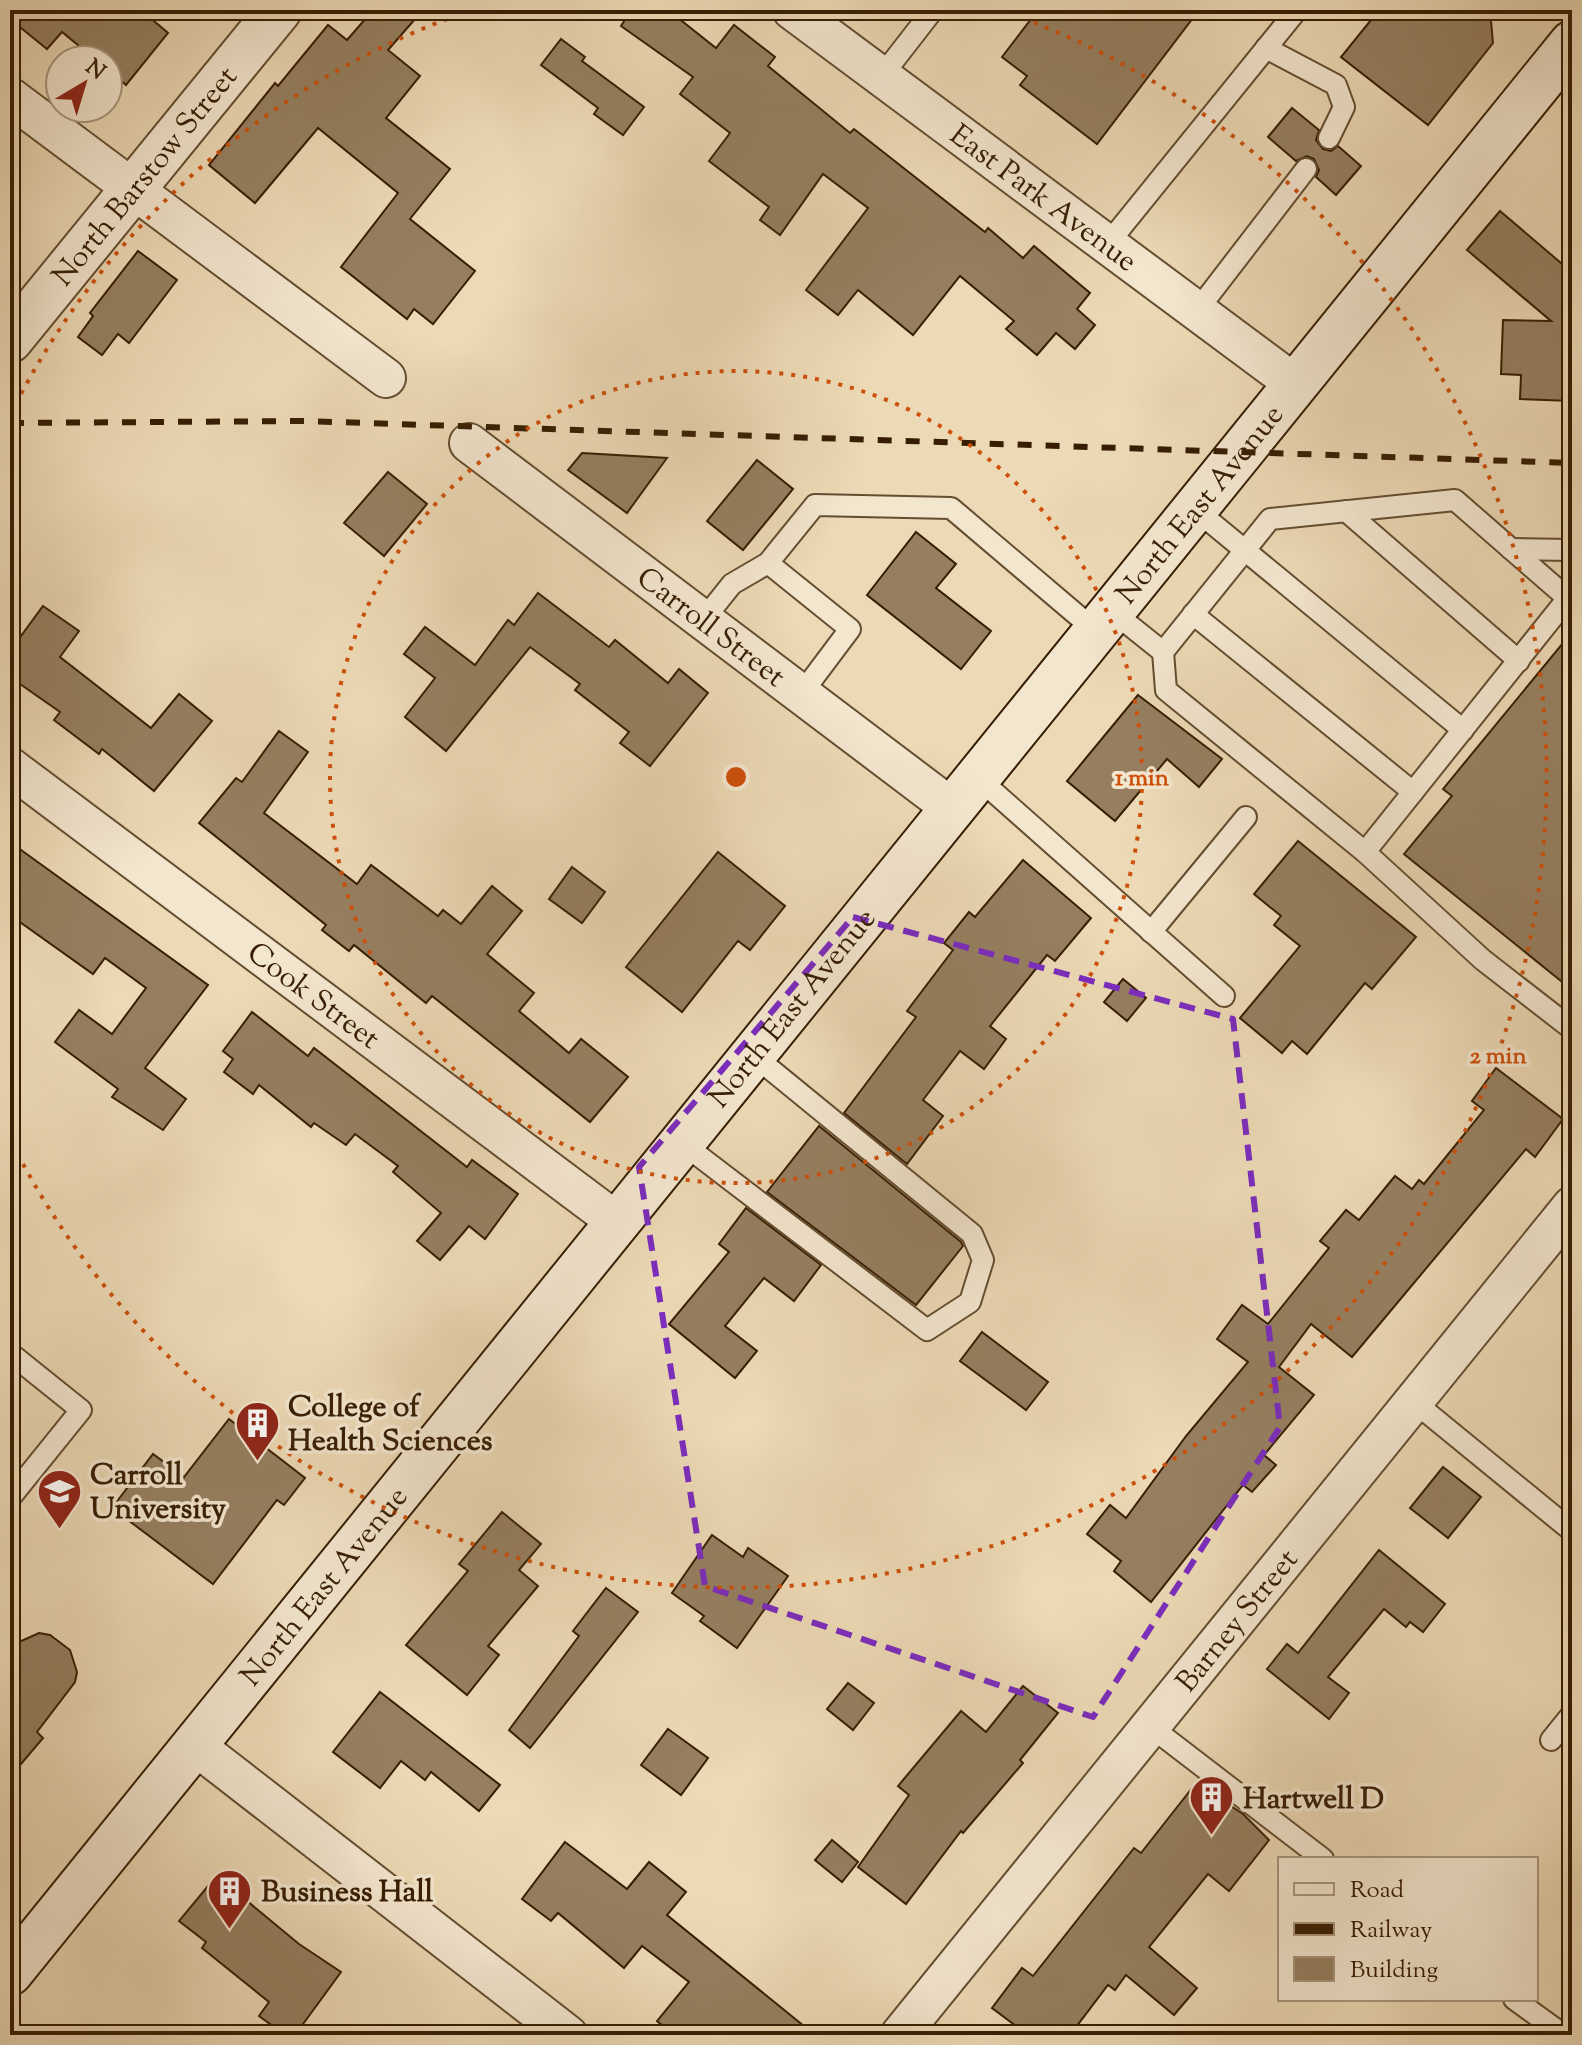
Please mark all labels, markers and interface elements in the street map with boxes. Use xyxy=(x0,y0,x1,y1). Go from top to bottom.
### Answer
north arrow xyxy=(44,44,124,124)
street label: North Barstow Street xyxy=(44,58,244,292)
street label: East Park Avenue xyxy=(940,115,1145,284)
street label: North East Avenue xyxy=(1107,396,1295,615)
street label: Carroll Street xyxy=(627,558,793,699)
text: 1 min xyxy=(1115,762,1170,796)
centre of rings xyxy=(722,763,750,791)
street label: North East Avenue xyxy=(699,900,887,1118)
street label: Cook Street xyxy=(237,933,388,1061)
text: 2 min xyxy=(1469,1040,1527,1074)
place label: College of Health Sciences xyxy=(288,1387,493,1464)
building icon: College of Health Sciences xyxy=(233,1399,281,1462)
place label: Carroll University xyxy=(90,1455,226,1532)
school or university icon: Carroll University xyxy=(35,1467,83,1530)
street label: North East Avenue xyxy=(231,1478,419,1697)
street label: Barney Street xyxy=(1167,1541,1310,1703)
building icon: Hartwell D xyxy=(1188,1774,1236,1837)
place label: Hartwell D xyxy=(1243,1779,1384,1822)
legend xyxy=(1278,1857,1538,2001)
building icon: Business Hall xyxy=(206,1867,254,1930)
place label: Business Hall xyxy=(261,1872,434,1915)
text: Road xyxy=(1350,1874,1404,1908)
text: Railway xyxy=(1350,1914,1432,1948)
text: Building xyxy=(1350,1954,1439,1988)

